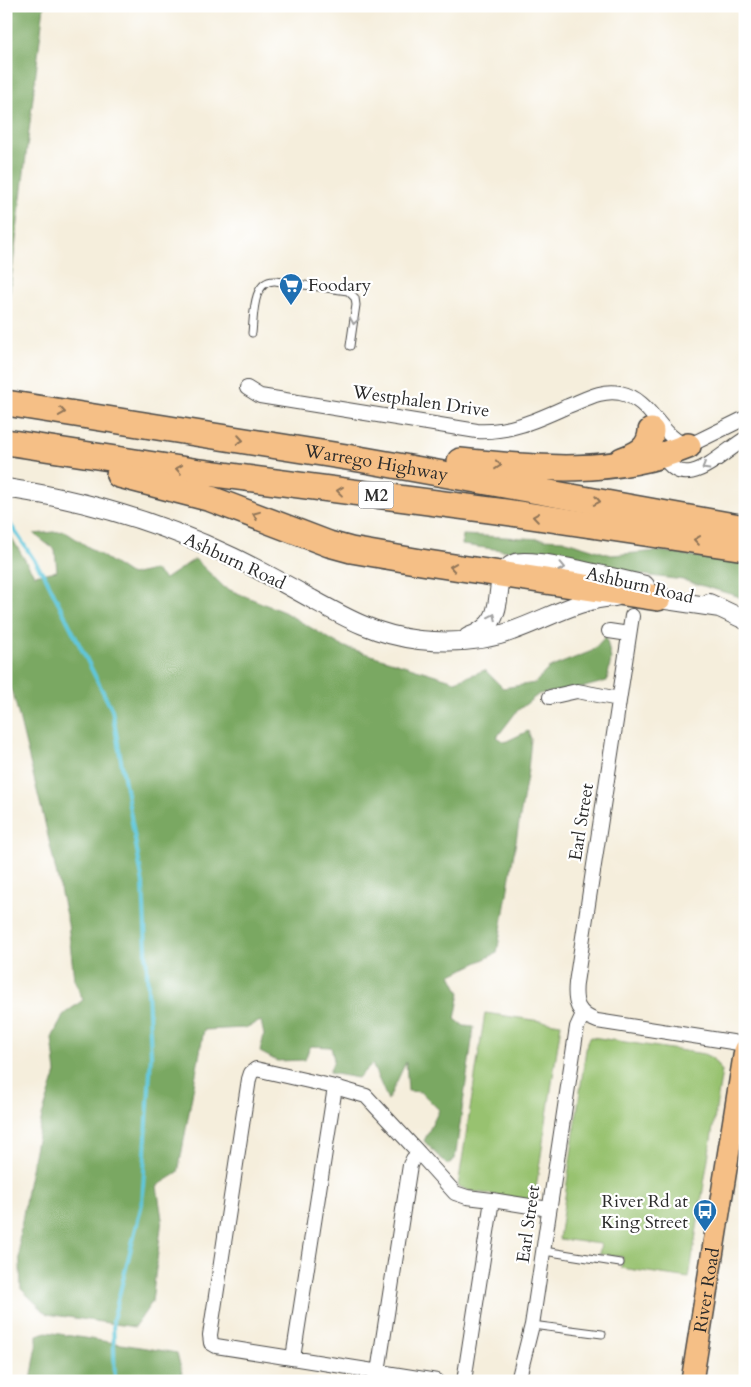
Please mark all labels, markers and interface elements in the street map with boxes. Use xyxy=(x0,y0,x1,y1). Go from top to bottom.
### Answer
supermarket icon: Foodary xyxy=(278,272,304,306)
place label: Foodary xyxy=(308,273,372,298)
one-way arrow xyxy=(349,317,360,325)
street label: Westphalen Drive xyxy=(350,379,491,424)
one-way arrow xyxy=(59,406,67,417)
one-way arrow xyxy=(236,435,245,445)
street label: Warrego Highway xyxy=(301,438,451,488)
one-way arrow xyxy=(495,459,503,470)
one-way arrow xyxy=(701,460,710,470)
one-way arrow xyxy=(175,465,183,475)
road number: M2 xyxy=(358,482,394,508)
one-way arrow xyxy=(336,486,344,497)
one-way arrow xyxy=(593,495,601,506)
one-way arrow xyxy=(252,511,261,521)
one-way arrow xyxy=(531,512,540,522)
street label: Ashburn Road xyxy=(180,527,290,596)
one-way arrow xyxy=(692,535,700,546)
one-way arrow xyxy=(558,561,567,572)
street label: Ashburn Road xyxy=(584,561,696,610)
one-way arrow xyxy=(449,562,457,573)
one-way arrow xyxy=(486,613,497,622)
street label: Earl Street xyxy=(563,781,600,863)
street label: Earl Street xyxy=(511,1183,546,1265)
place label: River Rd at King Street xyxy=(601,1189,688,1235)
bus stop icon: River Rd at King Street xyxy=(692,1198,718,1232)
street label: River Road xyxy=(688,1245,726,1335)

